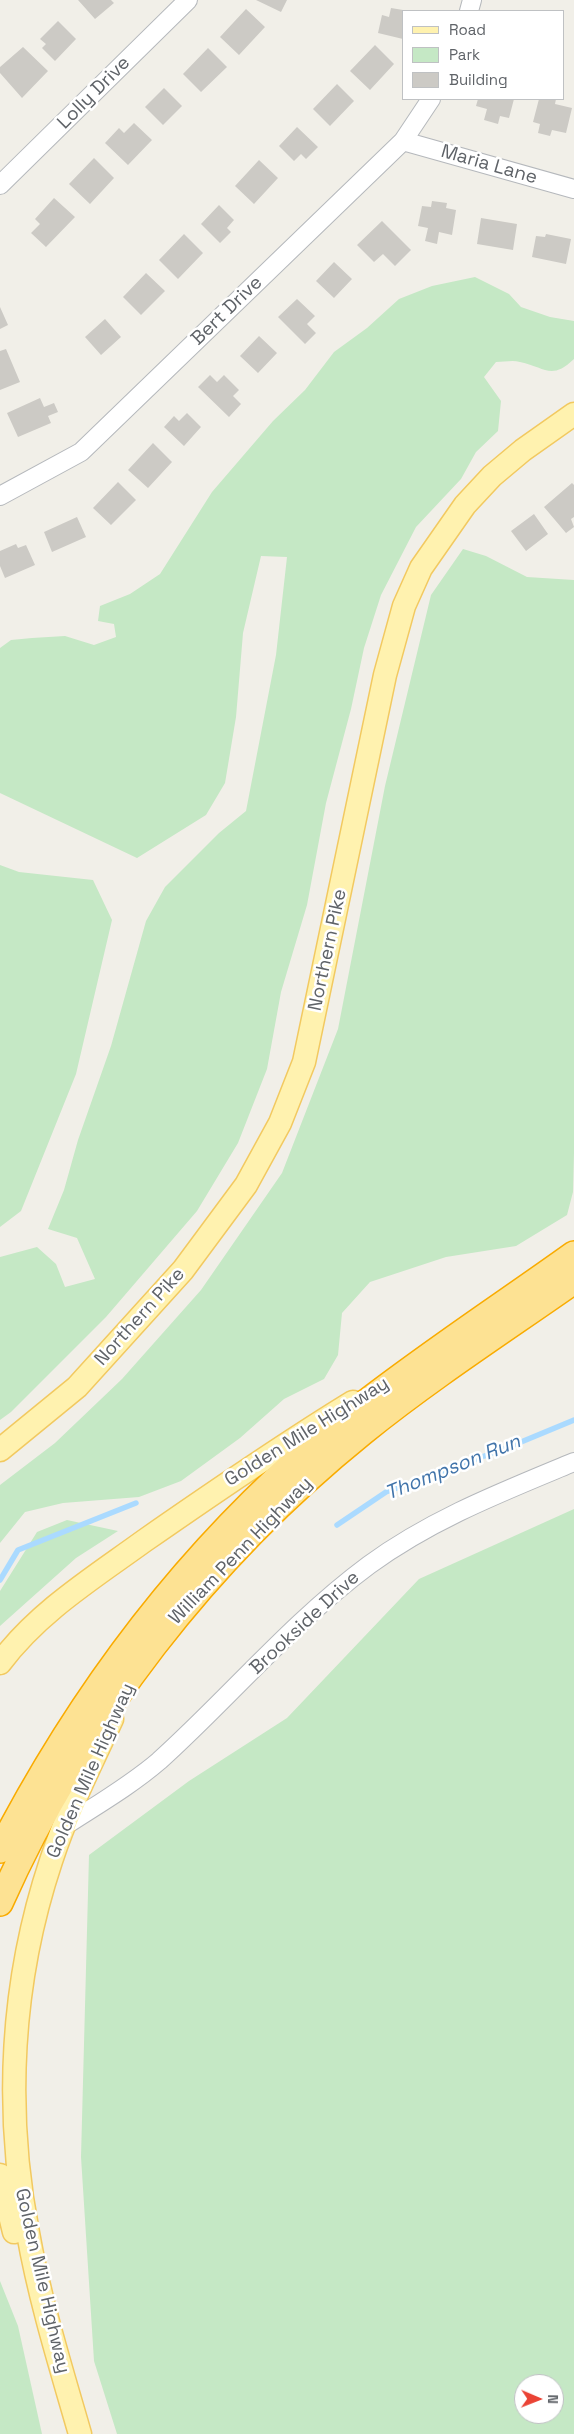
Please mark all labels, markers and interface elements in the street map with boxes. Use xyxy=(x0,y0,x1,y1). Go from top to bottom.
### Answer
legend xyxy=(402,10,564,100)
text: Road xyxy=(449,20,486,39)
text: Park xyxy=(449,45,480,64)
street label: Lolly Drive xyxy=(53,52,135,134)
text: Building xyxy=(449,70,508,89)
street label: Maria Lane xyxy=(438,140,540,190)
street label: Bert Drive xyxy=(187,272,267,350)
street label: Northern Pike xyxy=(304,887,352,1013)
street label: Northern Pike xyxy=(90,1263,190,1371)
street label: Golden Mile Highway xyxy=(221,1372,393,1492)
water label: Thompson Run xyxy=(382,1430,524,1506)
street label: William Penn Highway xyxy=(165,1473,317,1629)
street label: Brookside Drive xyxy=(246,1566,364,1680)
street label: Golden Mile Highway xyxy=(42,1680,140,1862)
street label: Golden Mile Highway xyxy=(10,2186,74,2376)
north arrow xyxy=(514,2374,564,2424)
text: N xyxy=(544,2394,562,2404)

